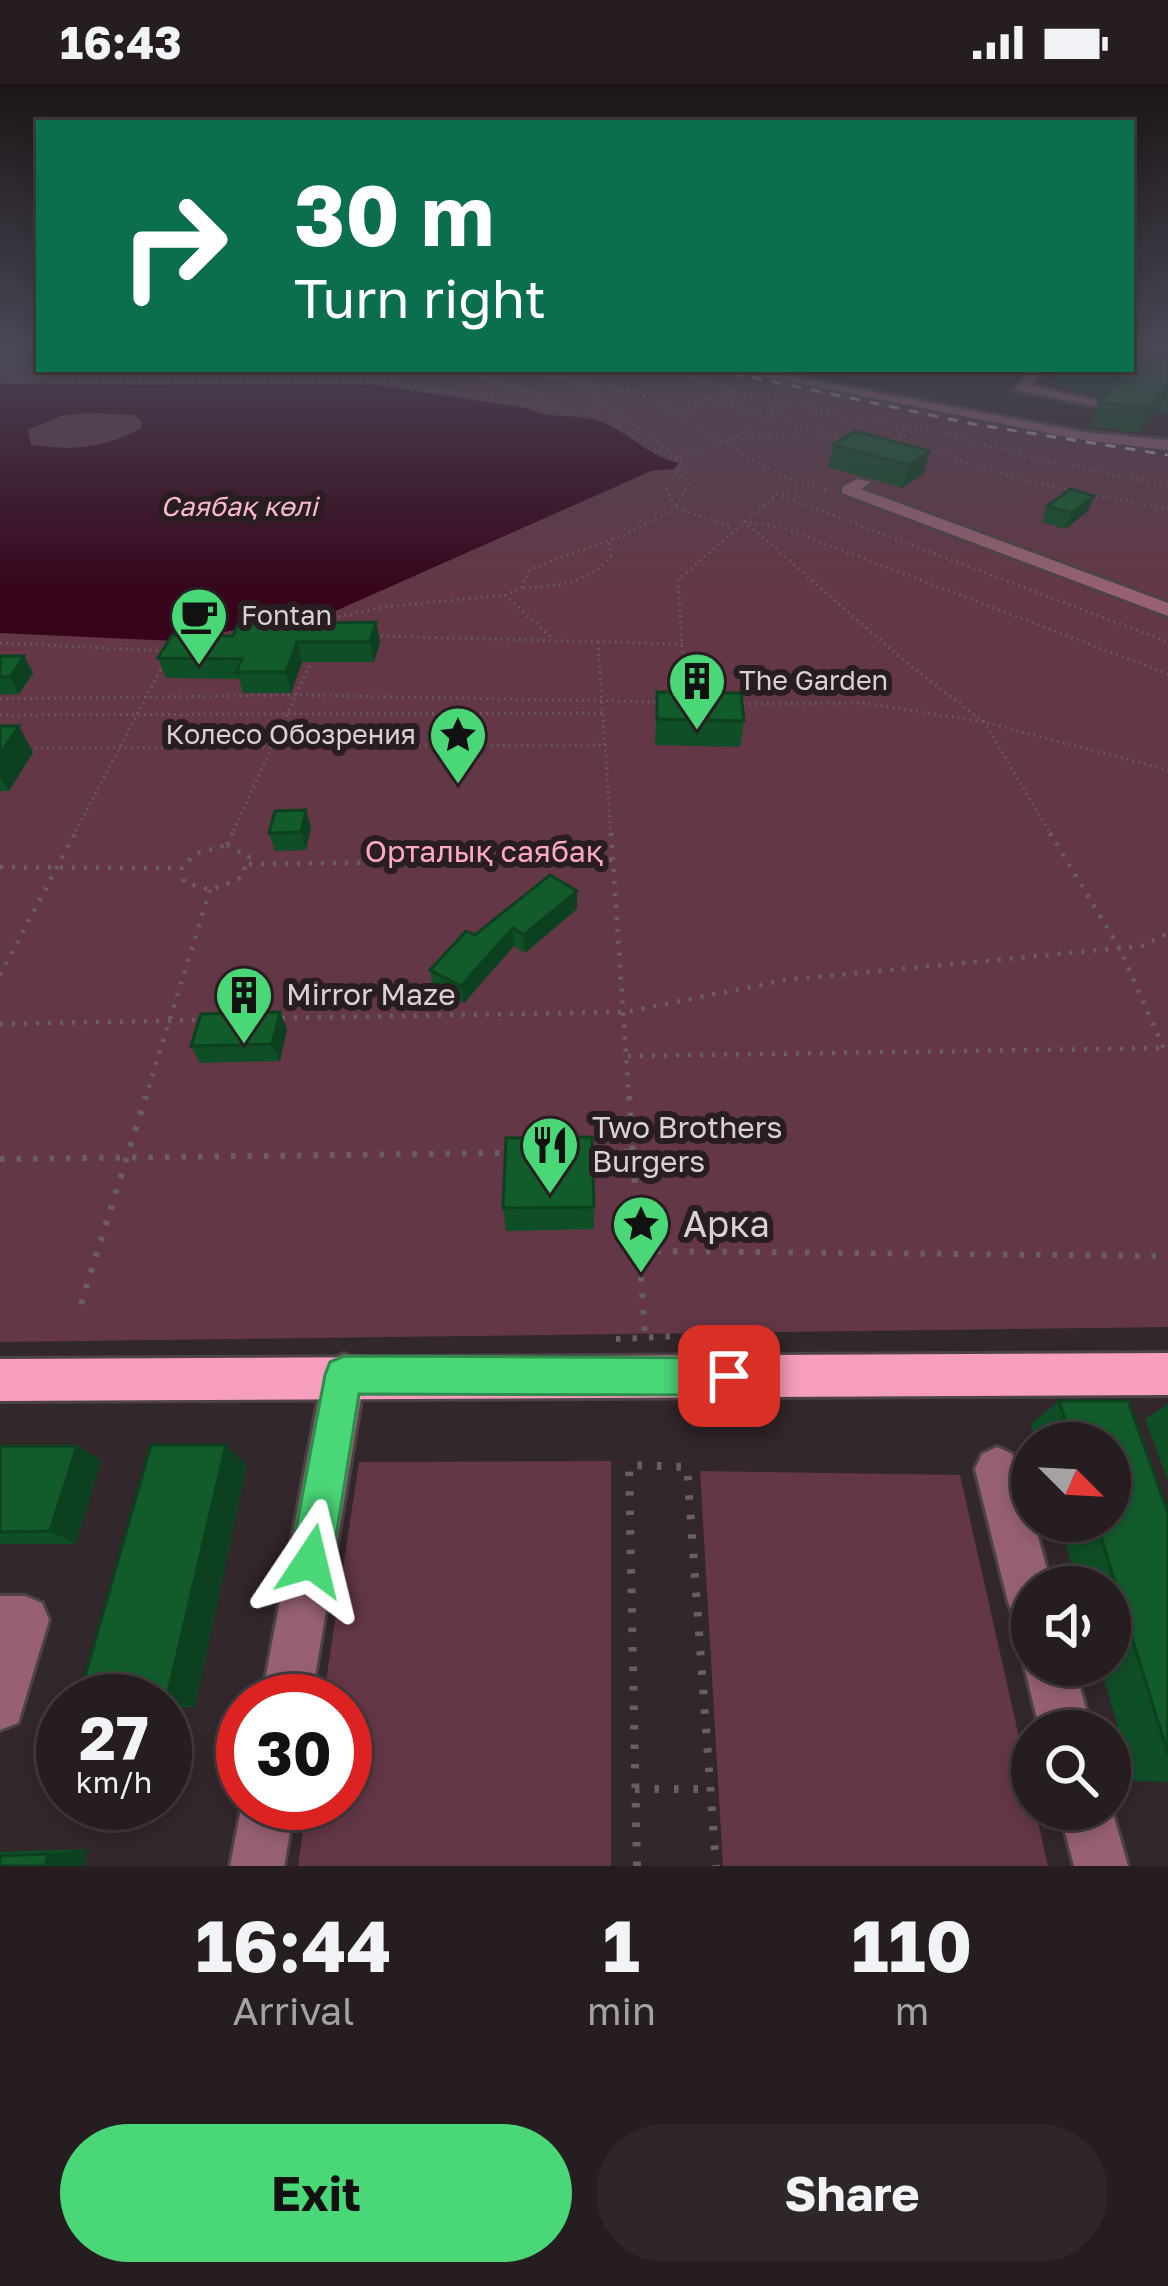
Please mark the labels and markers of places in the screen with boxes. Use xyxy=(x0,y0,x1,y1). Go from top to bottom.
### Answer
cafe icon: Fontan xyxy=(168,585,230,667)
place label: Fontan xyxy=(241,599,332,631)
building icon: The Garden xyxy=(666,650,728,732)
place label: The Garden xyxy=(739,664,888,696)
place icon: Колесо Обозрения xyxy=(427,704,489,786)
place label: Колесо Обозрения xyxy=(166,718,416,750)
building icon: Mirror Maze xyxy=(213,964,275,1046)
place label: Mirror Maze xyxy=(286,976,456,1012)
place label: Two Brothers Burgers xyxy=(592,1109,782,1179)
restaurant icon: Two Brothers Burgers xyxy=(519,1114,581,1196)
place icon: Арка xyxy=(610,1193,672,1275)
place label: Арка xyxy=(683,1202,770,1245)
pin xyxy=(678,1325,780,1427)

